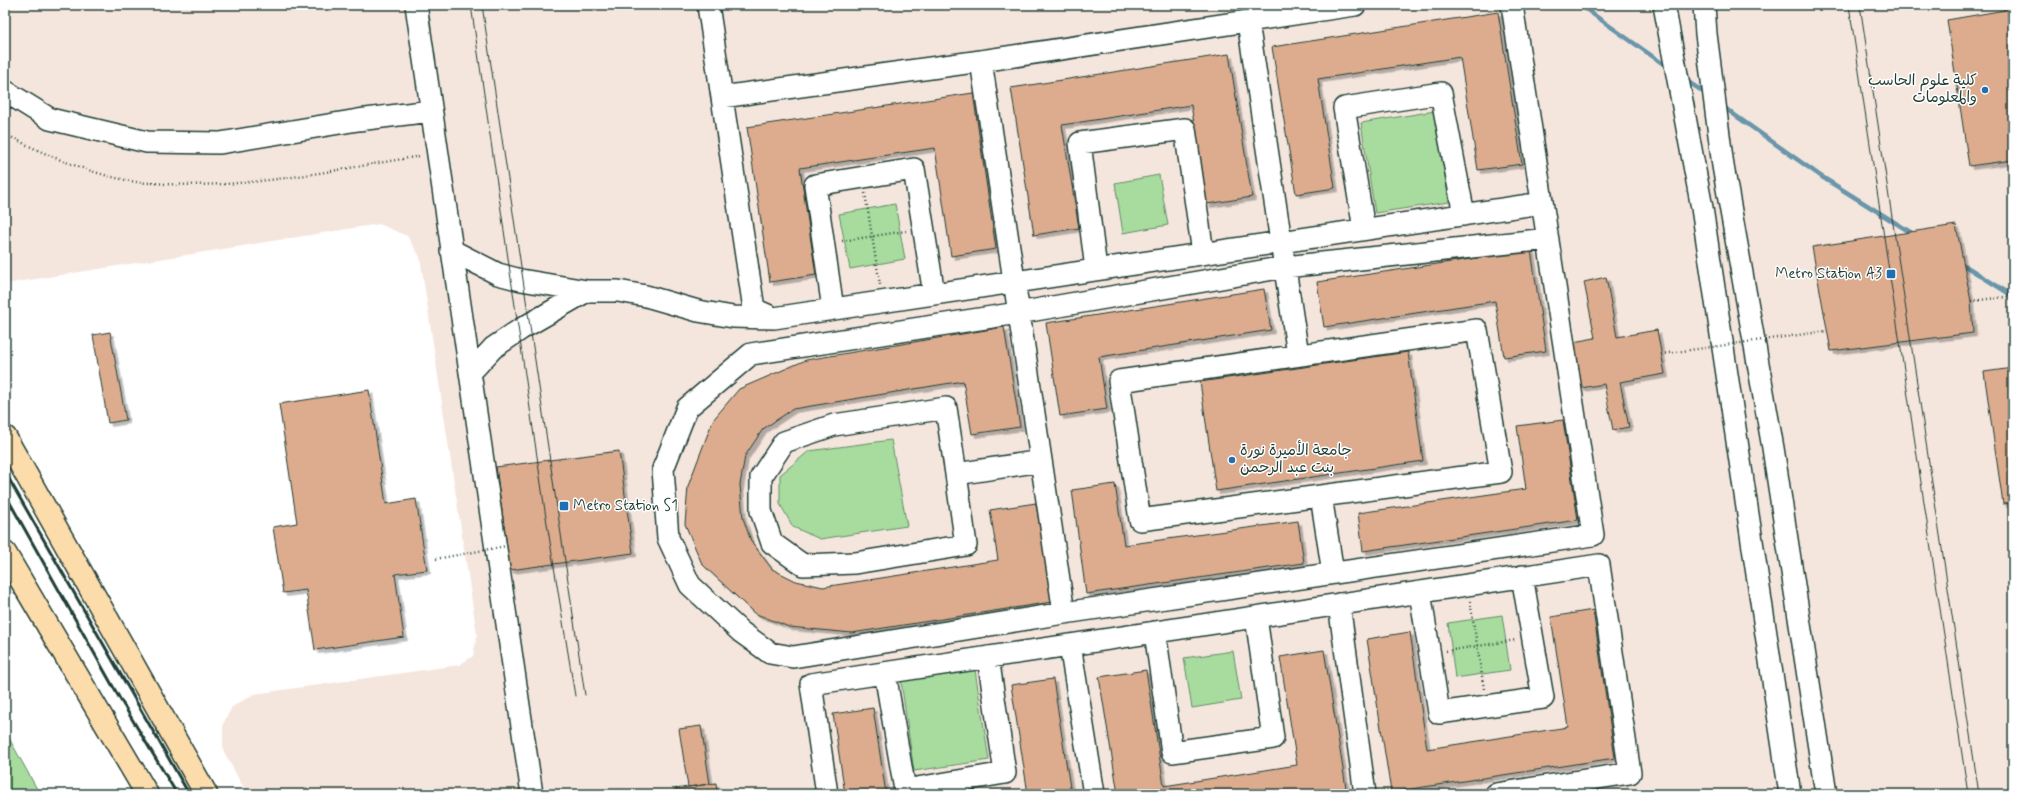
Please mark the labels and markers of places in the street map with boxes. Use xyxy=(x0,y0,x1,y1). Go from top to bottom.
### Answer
place label: كلية علوم الحاسب والمعلومات xyxy=(1868,71,1977,108)
marker: كلية علوم الحاسب والمعلومات xyxy=(1980,85,1990,95)
place label: Metro Station A3 xyxy=(1775,264,1882,284)
marker: Metro Station A3 xyxy=(1885,268,1897,280)
place label: جامعة الأميرة نورة بنت عبد الرحمن xyxy=(1240,440,1352,478)
marker: جامعة الأميرة نورة بنت عبد الرحمن xyxy=(1227,455,1237,465)
place label: Metro Station S1 xyxy=(573,496,678,516)
marker: Metro Station S1 xyxy=(558,500,570,512)

